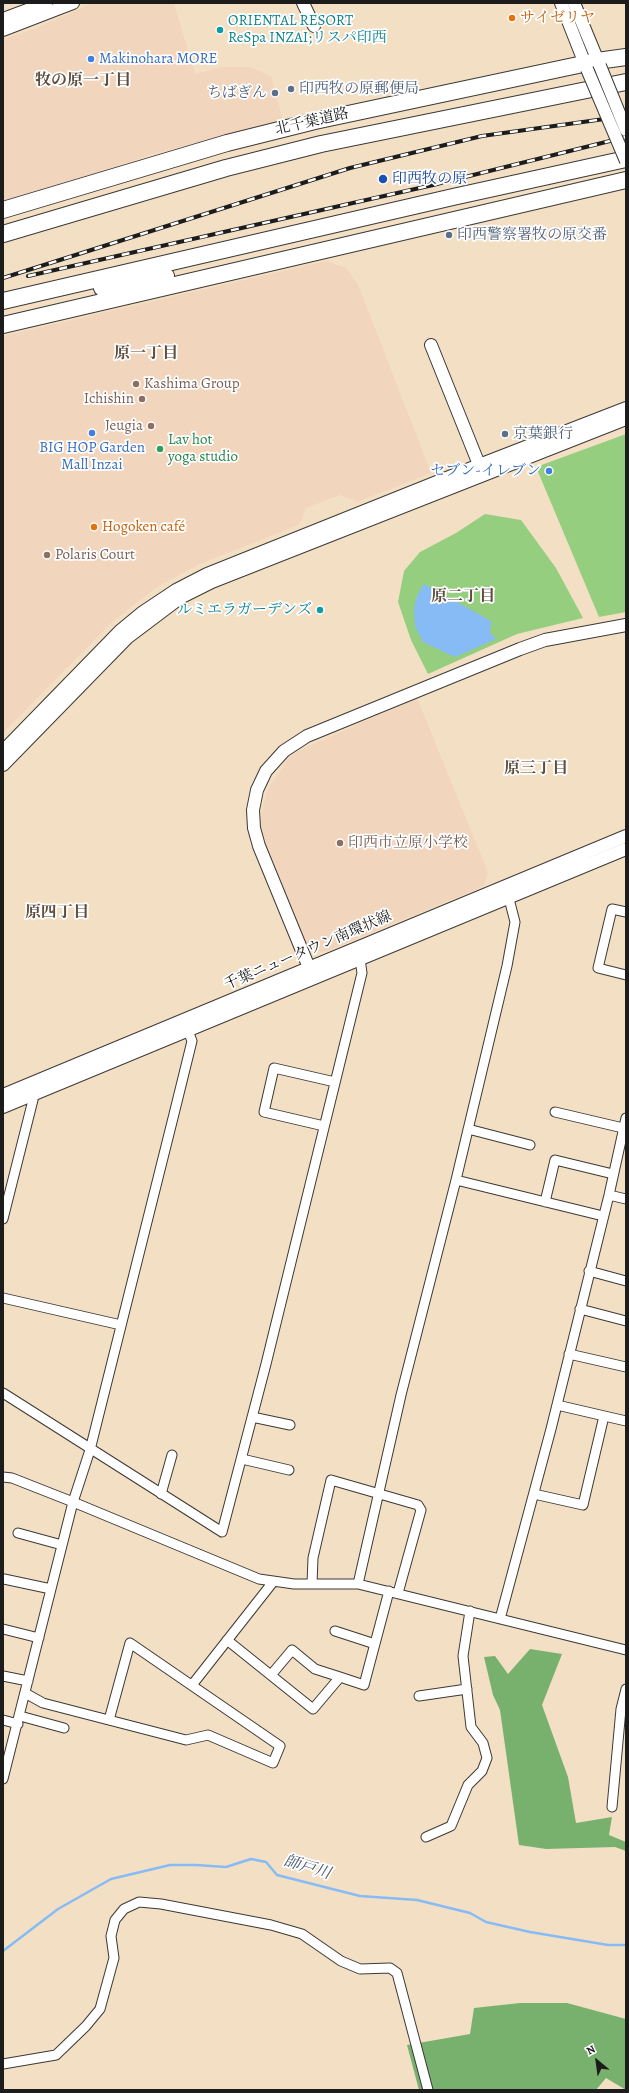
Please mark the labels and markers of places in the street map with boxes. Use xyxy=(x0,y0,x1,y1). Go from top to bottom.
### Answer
place label: サイゼリヤ xyxy=(520,9,595,27)
place label: ORIENTAL RESORT ReSpa INZAI;リスパ印西 xyxy=(228,12,387,47)
marker: サイゼリヤ xyxy=(507,13,517,23)
marker: ORIENTAL RESORT ReSpa INZAI;リスパ印西 xyxy=(215,25,225,35)
place label: Makinohara MORE xyxy=(99,50,217,68)
marker: Makinohara MORE xyxy=(86,54,96,64)
place label: 印西牧の原郵便局 xyxy=(299,80,419,98)
place label: ちばぎん xyxy=(207,84,267,102)
marker: 印西牧の原郵便局 xyxy=(286,84,296,94)
marker: ちばぎん xyxy=(270,88,280,98)
place label: 印西牧の原 xyxy=(392,170,467,188)
marker: 印西牧の原 xyxy=(377,173,389,185)
place label: 印西警察署牧の原交番 xyxy=(457,226,607,244)
marker: 印西警察署牧の原交番 xyxy=(444,230,454,240)
place label: Kashima Group xyxy=(144,375,240,393)
marker: Kashima Group xyxy=(131,379,141,389)
place label: Ichishin xyxy=(84,390,134,408)
marker: Ichishin xyxy=(137,394,147,404)
place label: Jeugia xyxy=(105,417,143,435)
marker: Jeugia xyxy=(146,421,156,431)
place label: 京葉銀行 xyxy=(513,425,573,443)
marker: BIG HOP Garden Mall Inzai xyxy=(87,428,97,438)
marker: 京葉銀行 xyxy=(500,429,510,439)
place label: Lav hot yoga studio xyxy=(168,431,238,466)
place label: BIG HOP Garden Mall Inzai xyxy=(39,439,145,474)
marker: Lav hot yoga studio xyxy=(155,444,165,454)
place label: セブン-イレブン xyxy=(430,462,541,480)
marker: セブン-イレブン xyxy=(544,466,554,476)
place label: Hogoken café xyxy=(102,518,185,536)
marker: Hogoken café xyxy=(89,522,99,532)
place label: Polaris Court xyxy=(55,546,135,564)
marker: Polaris Court xyxy=(42,550,52,560)
place label: ルミエラガーデンズ xyxy=(177,601,312,619)
marker: ルミエラガーデンズ xyxy=(315,605,325,615)
place label: 印西市立原小学校 xyxy=(348,834,468,852)
marker: 印西市立原小学校 xyxy=(335,838,345,848)

